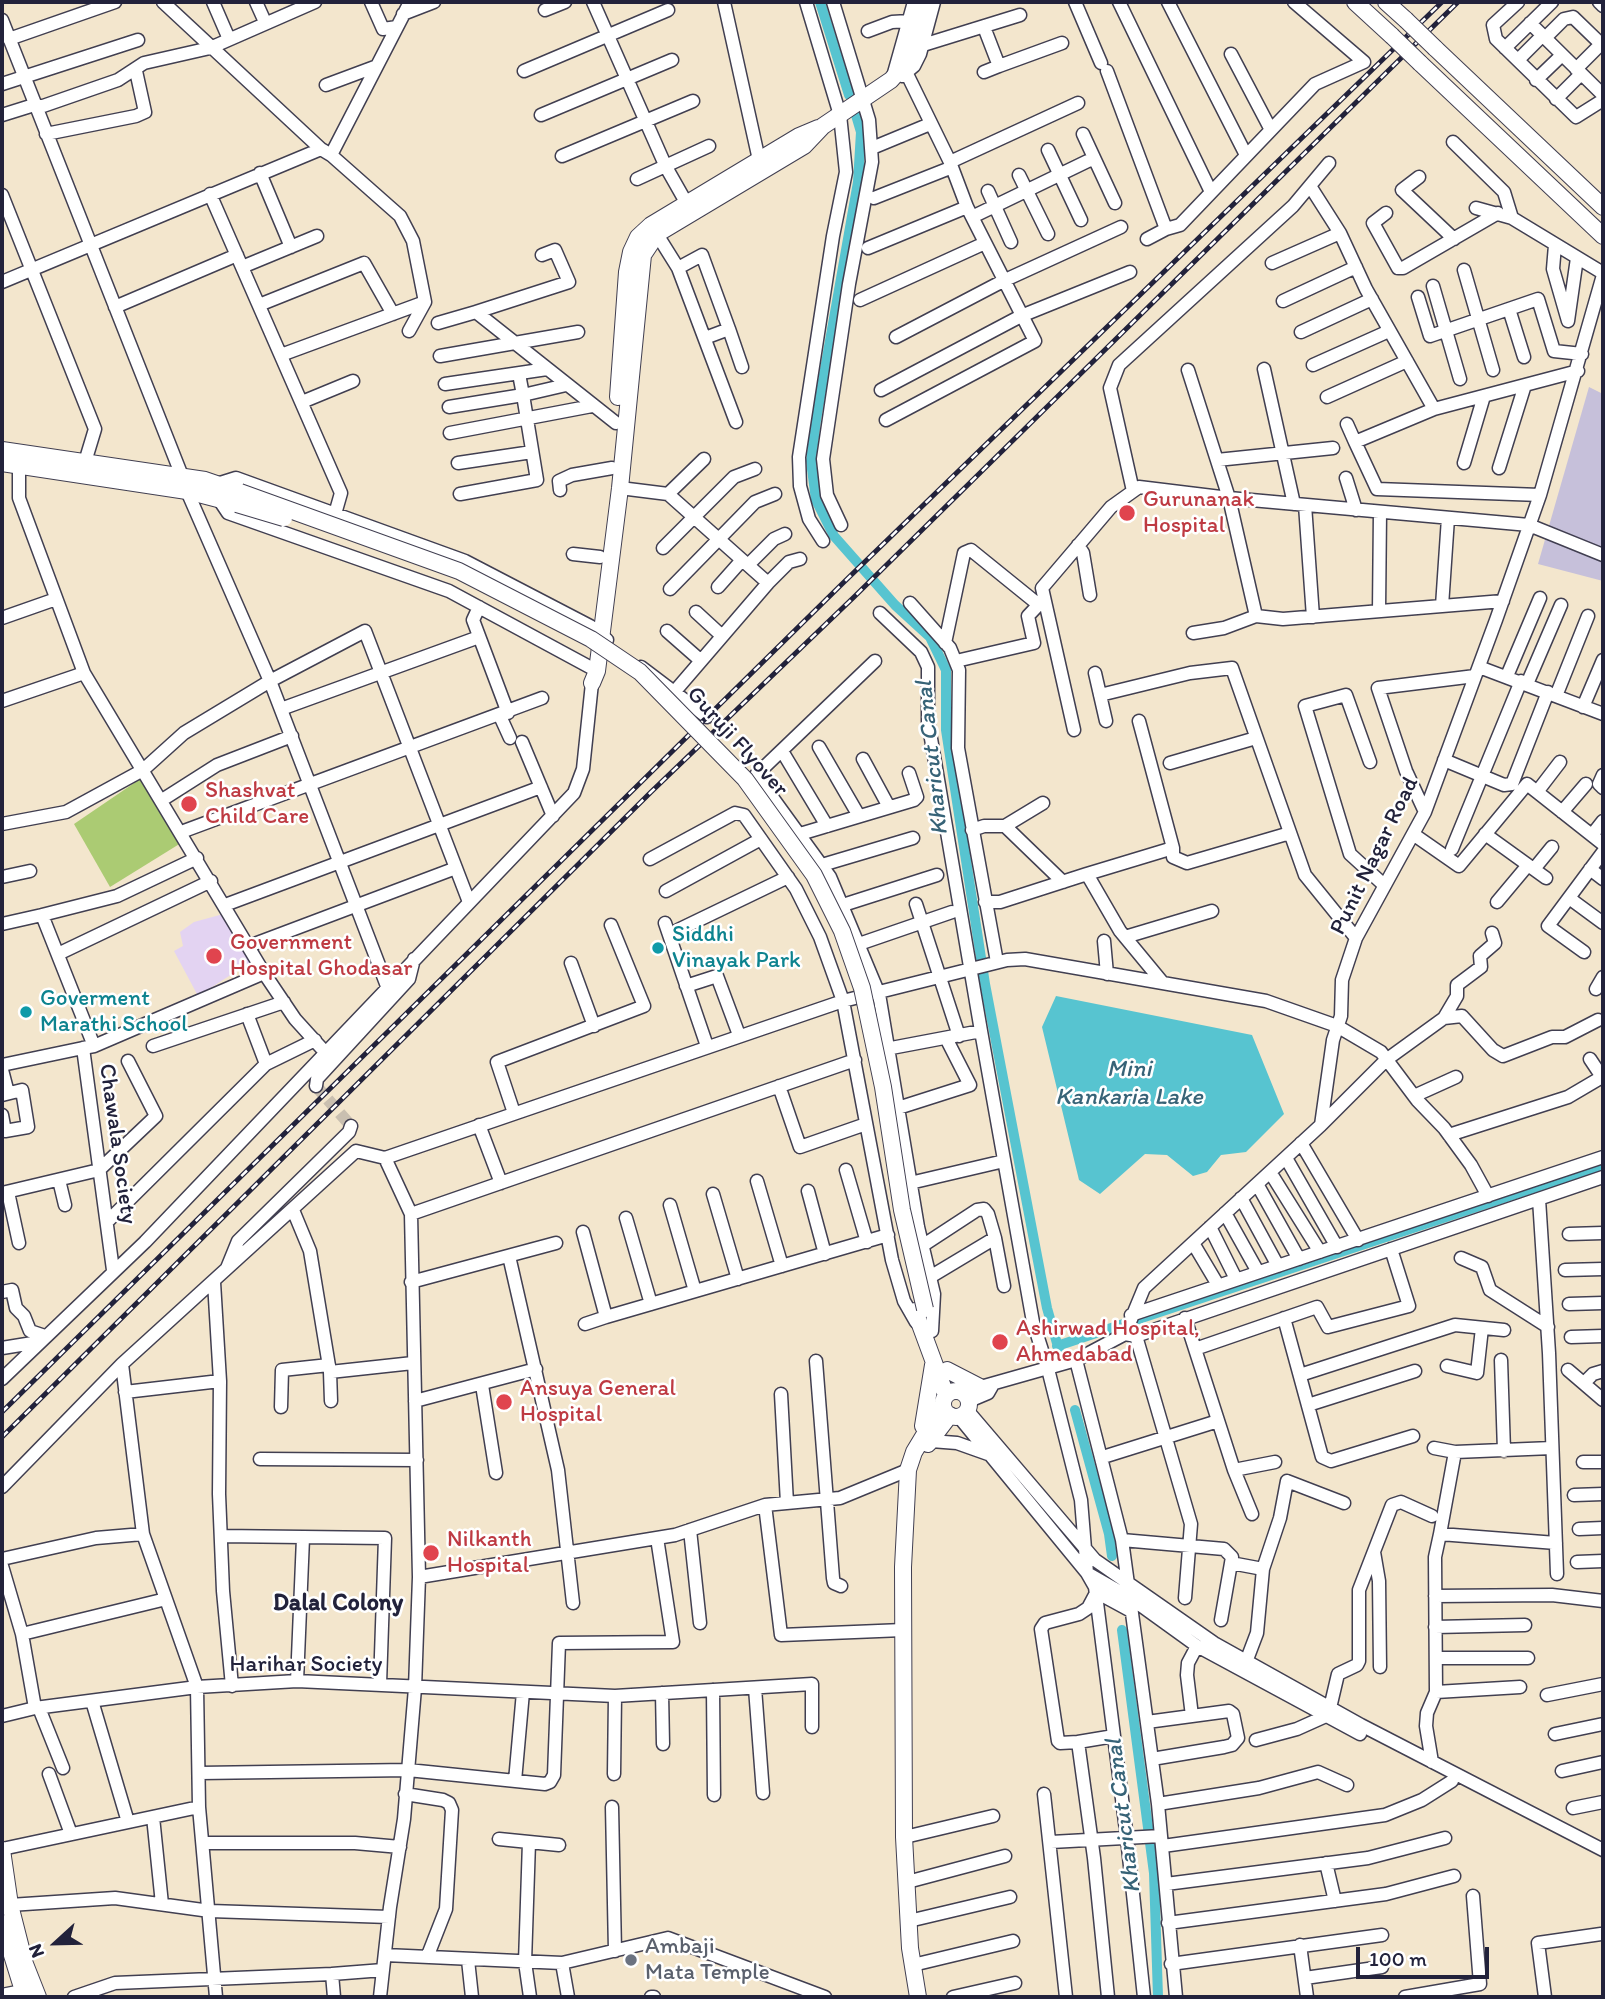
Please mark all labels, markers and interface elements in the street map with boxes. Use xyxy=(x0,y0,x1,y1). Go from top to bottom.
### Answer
place label: Gurunanak Hospital xyxy=(1143,486,1254,540)
marker: Gurunanak Hospital xyxy=(1117,503,1137,523)
water label: Kharicut Canal xyxy=(911,679,955,837)
street label: Guruji Flyover xyxy=(680,681,794,803)
street label: Punit Nagar Road xyxy=(1325,772,1425,940)
place label: Shashvat Child Care xyxy=(205,777,309,831)
marker: Shashvat Child Care xyxy=(179,794,199,814)
place label: Siddhi Vinayak Park xyxy=(672,921,801,975)
place label: Government Hospital Ghodasar xyxy=(230,929,412,983)
marker: Siddhi Vinayak Park xyxy=(650,940,666,956)
marker: Government Hospital Ghodasar xyxy=(204,946,224,966)
place label: Goverment Marathi School xyxy=(40,985,188,1039)
marker: Goverment Marathi School xyxy=(18,1004,34,1020)
water label: Mini Kankaria Lake xyxy=(1055,1056,1203,1112)
street label: Chawala Society xyxy=(92,1062,142,1226)
place label: Ashirwad Hospital, Ahmedabad xyxy=(1016,1315,1200,1369)
marker: Ashirwad Hospital, Ahmedabad xyxy=(990,1332,1010,1352)
place label: Ansuya General Hospital xyxy=(520,1375,676,1429)
marker: Ansuya General Hospital xyxy=(494,1392,514,1412)
place label: Nilkanth Hospital xyxy=(447,1526,531,1580)
marker: Nilkanth Hospital xyxy=(421,1543,441,1563)
district label: Dalal Colony xyxy=(273,1590,403,1618)
street label: Harihar Society xyxy=(230,1651,382,1679)
water label: Kharicut Canal xyxy=(1100,1737,1148,1895)
north arrow xyxy=(21,1908,91,1978)
scale bar xyxy=(1360,1932,1493,1976)
place label: Ambaji Mata Temple xyxy=(645,1933,770,1987)
text: N xyxy=(23,1941,49,1961)
text: 100 m xyxy=(1369,1946,1427,1971)
marker: Ambaji Mata Temple xyxy=(623,1952,639,1968)

